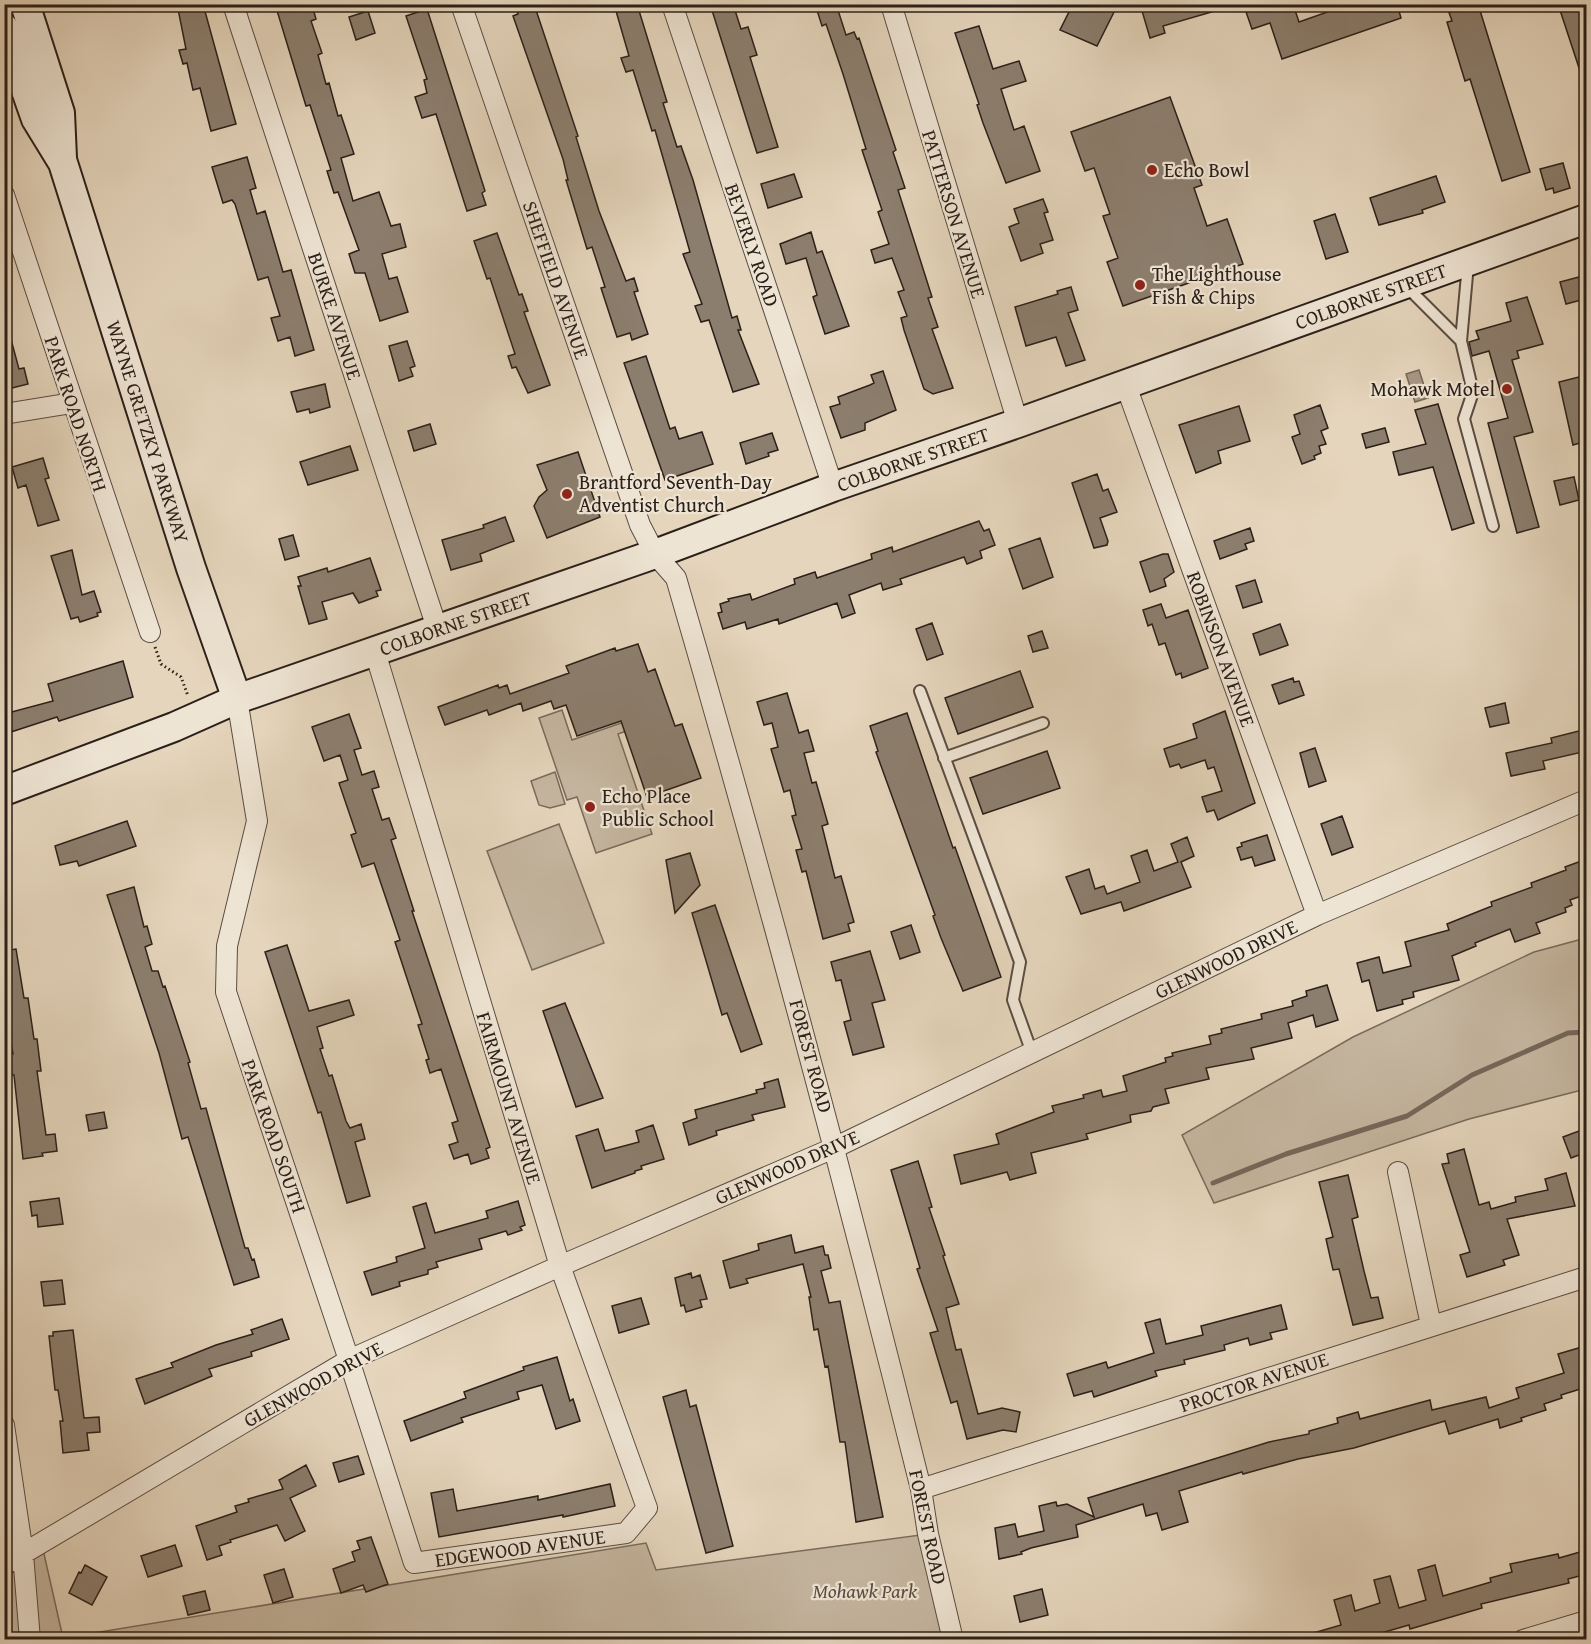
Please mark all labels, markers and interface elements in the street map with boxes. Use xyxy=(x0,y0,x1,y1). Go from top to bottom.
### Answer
street label: PATTERSON AVENUE xyxy=(915,126,994,301)
place label: Echo Bowl xyxy=(1164,155,1250,184)
marker: Echo Bowl xyxy=(1145,163,1159,177)
street label: BEVERLY ROAD xyxy=(718,179,787,310)
street label: SHEFFIELD AVENUE xyxy=(516,197,597,363)
street label: BURKE AVENUE xyxy=(301,248,370,383)
street label: COLBORNE STREET xyxy=(1291,255,1451,336)
place label: The Lighthouse Fish & Chips xyxy=(1152,259,1281,311)
marker: The Lighthouse Fish & Chips xyxy=(1133,278,1147,292)
street label: WAYNE GRETZKY PARKWAY xyxy=(100,317,197,547)
street label: PARK ROAD NORTH xyxy=(38,332,115,495)
place label: Mohawk Motel xyxy=(1371,374,1495,403)
marker: Mohawk Motel xyxy=(1500,382,1514,396)
street label: COLBORNE STREET xyxy=(833,419,993,499)
place label: Brantford Seventh-Day Adventist Church xyxy=(579,467,772,519)
marker: Brantford Seventh-Day Adventist Church xyxy=(560,487,574,501)
street label: ROBINSON AVENUE xyxy=(1180,567,1263,731)
street label: COLBORNE STREET xyxy=(375,583,536,663)
place label: Echo Place Public School xyxy=(602,781,714,833)
marker: Echo Place Public School xyxy=(583,800,597,814)
street label: GLENWOOD DRIVE xyxy=(1150,911,1302,1006)
street label: FOREST ROAD xyxy=(782,996,841,1116)
street label: FAIRMOUNT AVENUE xyxy=(469,1008,549,1188)
street label: PARK ROAD SOUTH xyxy=(235,1055,314,1217)
street label: GLENWOOD DRIVE xyxy=(710,1122,864,1211)
street label: GLENWOOD DRIVE xyxy=(238,1333,388,1434)
street label: PROCTOR AVENUE xyxy=(1176,1344,1332,1419)
street label: FOREST ROAD xyxy=(902,1467,955,1587)
street label: EDGEWOOD AVENUE xyxy=(433,1521,607,1574)
park label: Mohawk Park xyxy=(813,1576,918,1605)

